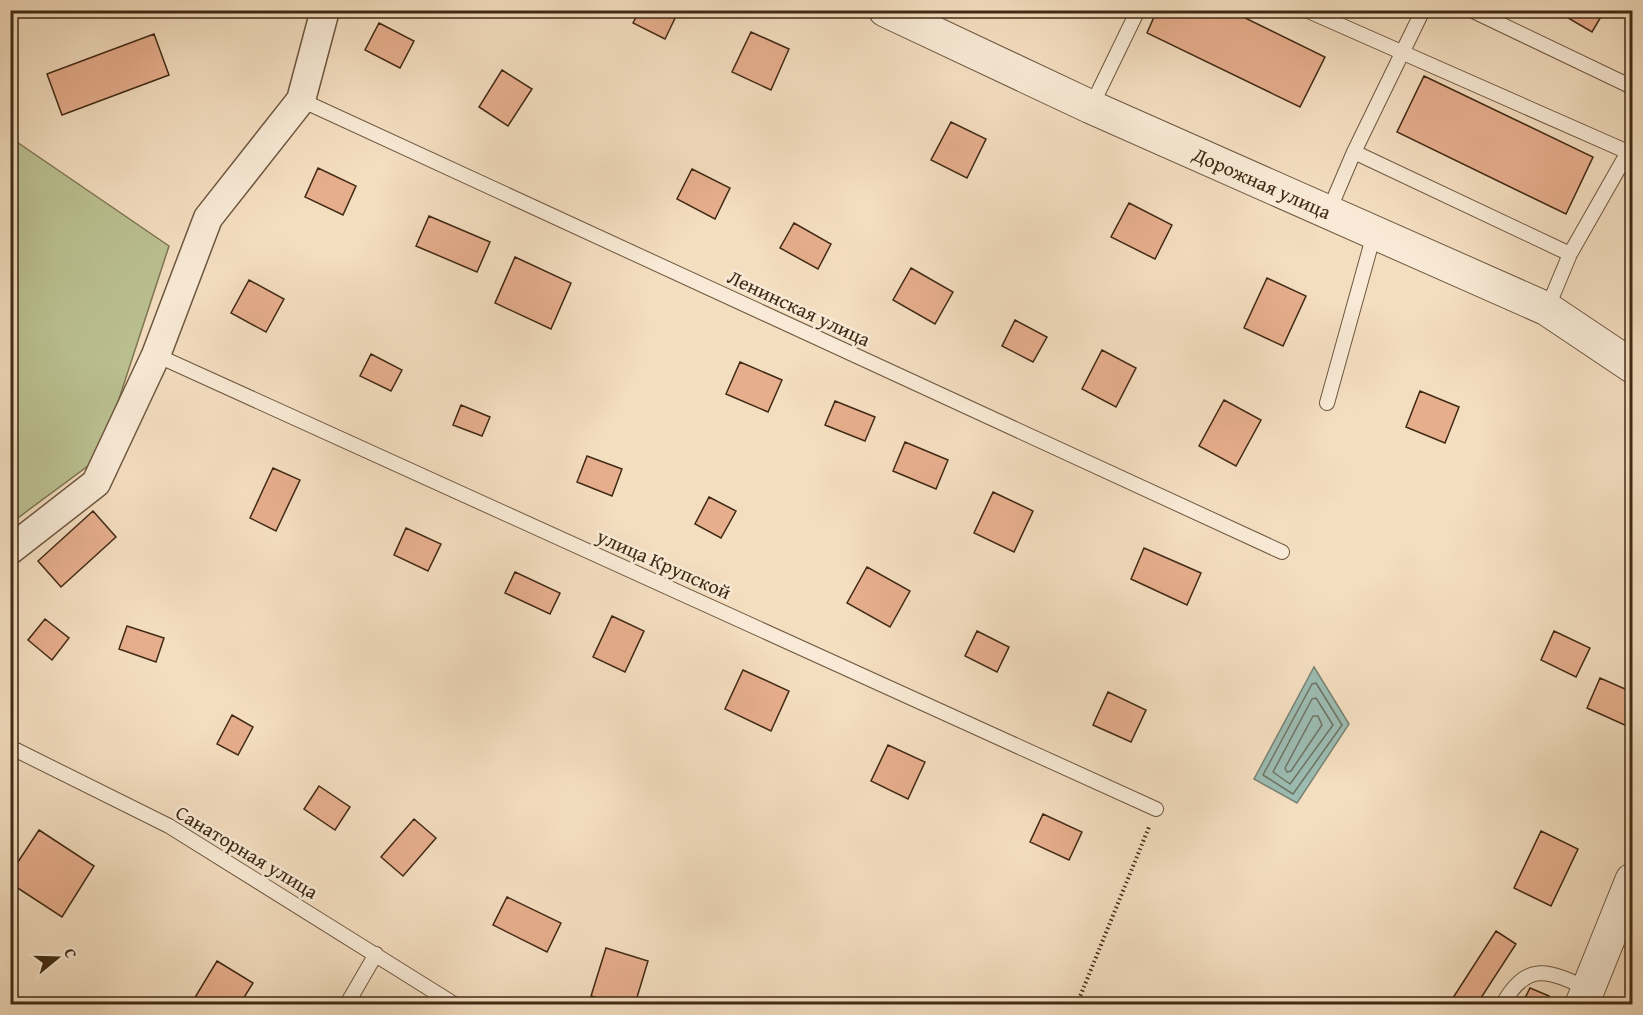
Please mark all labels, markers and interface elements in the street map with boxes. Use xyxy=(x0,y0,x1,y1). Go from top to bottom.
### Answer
street label: Дорожная улица xyxy=(1188,139,1336,226)
street label: Ленинская улица xyxy=(723,262,876,354)
street label: улица Крупской xyxy=(591,521,736,606)
street label: Санаторная улица xyxy=(170,797,324,906)
north arrow xyxy=(27,928,87,988)
text: С xyxy=(58,945,84,961)

